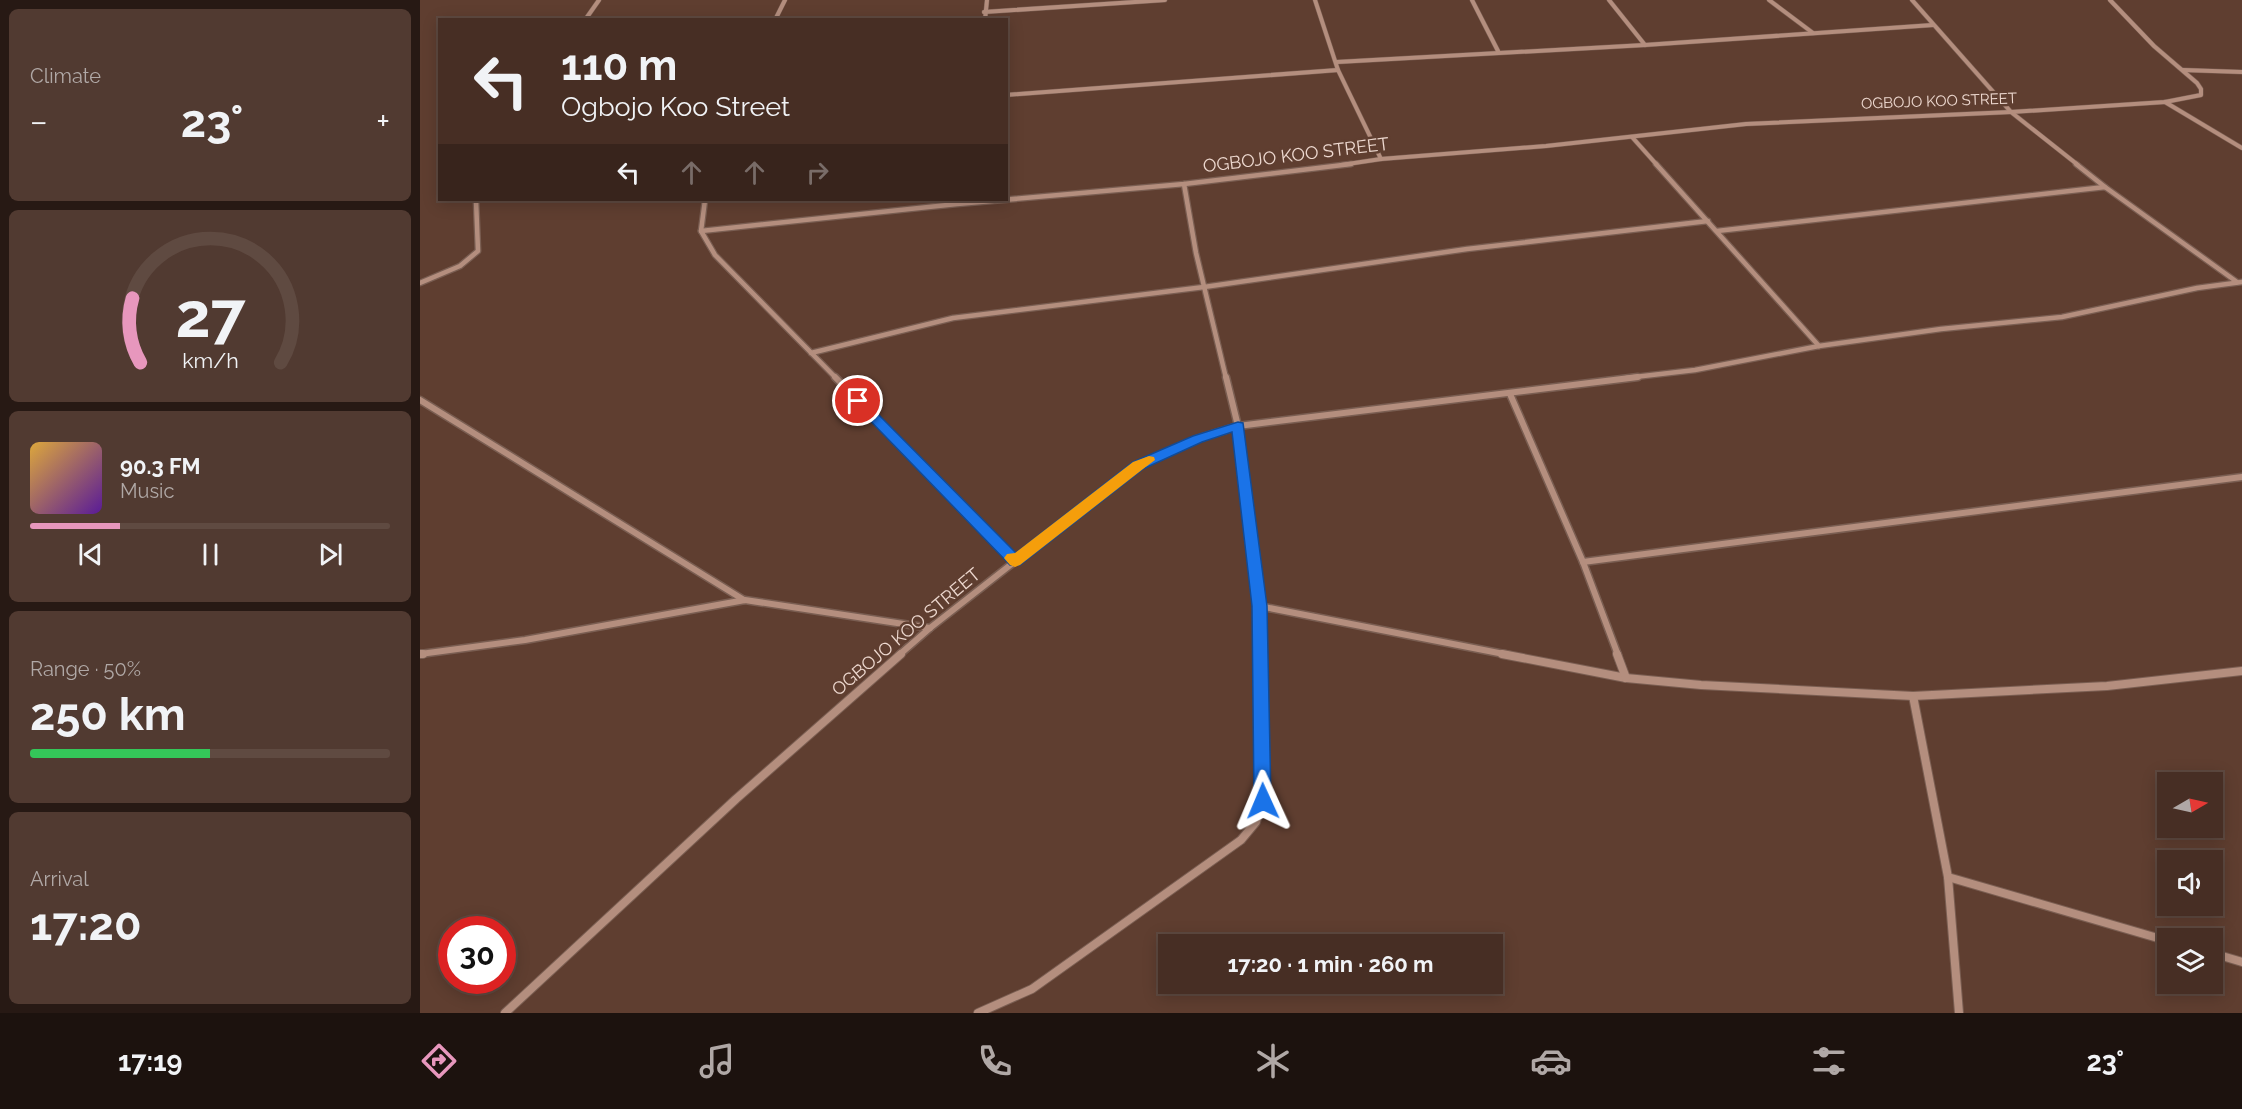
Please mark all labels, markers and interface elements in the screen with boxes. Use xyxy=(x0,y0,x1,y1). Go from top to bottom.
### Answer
text: 110 m xyxy=(561,41,677,90)
icon: left xyxy=(462,42,540,120)
text: Climate xyxy=(30,64,101,88)
street label: OGBOJO KOO STREET xyxy=(1861,89,2017,113)
text: Ogbojo Koo Street xyxy=(561,91,790,122)
text: 23° xyxy=(181,95,243,148)
text: − xyxy=(30,102,48,141)
text: + xyxy=(376,102,390,141)
street label: OGBOJO KOO STREET xyxy=(1202,133,1390,176)
icon: left xyxy=(612,156,645,189)
icon: ahead xyxy=(675,156,708,189)
icon: ahead xyxy=(738,156,771,189)
icon: right xyxy=(801,156,834,189)
text: 27 xyxy=(175,278,246,352)
text: km/h xyxy=(182,348,238,373)
pin xyxy=(832,375,883,426)
icon: arrive xyxy=(841,384,874,417)
text: 90.3 FM xyxy=(120,453,201,479)
text: Music xyxy=(120,479,174,503)
icon: previous xyxy=(74,538,107,571)
icon: pause xyxy=(194,538,227,571)
icon: next xyxy=(314,538,347,571)
street label: OGBOJO KOO STREET xyxy=(827,563,984,700)
text: Range · 50% xyxy=(30,657,141,681)
text: 250 km xyxy=(30,688,186,741)
position arrow xyxy=(1231,769,1295,833)
north arrow xyxy=(2157,772,2223,838)
map controls xyxy=(2157,772,2223,994)
button: sound xyxy=(2157,850,2223,916)
text: Arrival xyxy=(30,867,89,891)
text: 17:20 xyxy=(30,898,142,951)
speed limit sign: 30 xyxy=(438,916,516,994)
button: layers xyxy=(2157,928,2223,994)
text: 17:20 · 1 min · 260 m xyxy=(1227,951,1434,977)
icon: directions xyxy=(418,1040,460,1082)
icon: music xyxy=(696,1040,738,1082)
icon: phone xyxy=(974,1040,1016,1082)
icon: climate xyxy=(1252,1040,1294,1082)
icon: car xyxy=(1530,1040,1572,1082)
icon: filters xyxy=(1808,1040,1850,1082)
text: 17:19 xyxy=(118,1046,182,1077)
text: 23° xyxy=(2086,1046,2124,1077)

